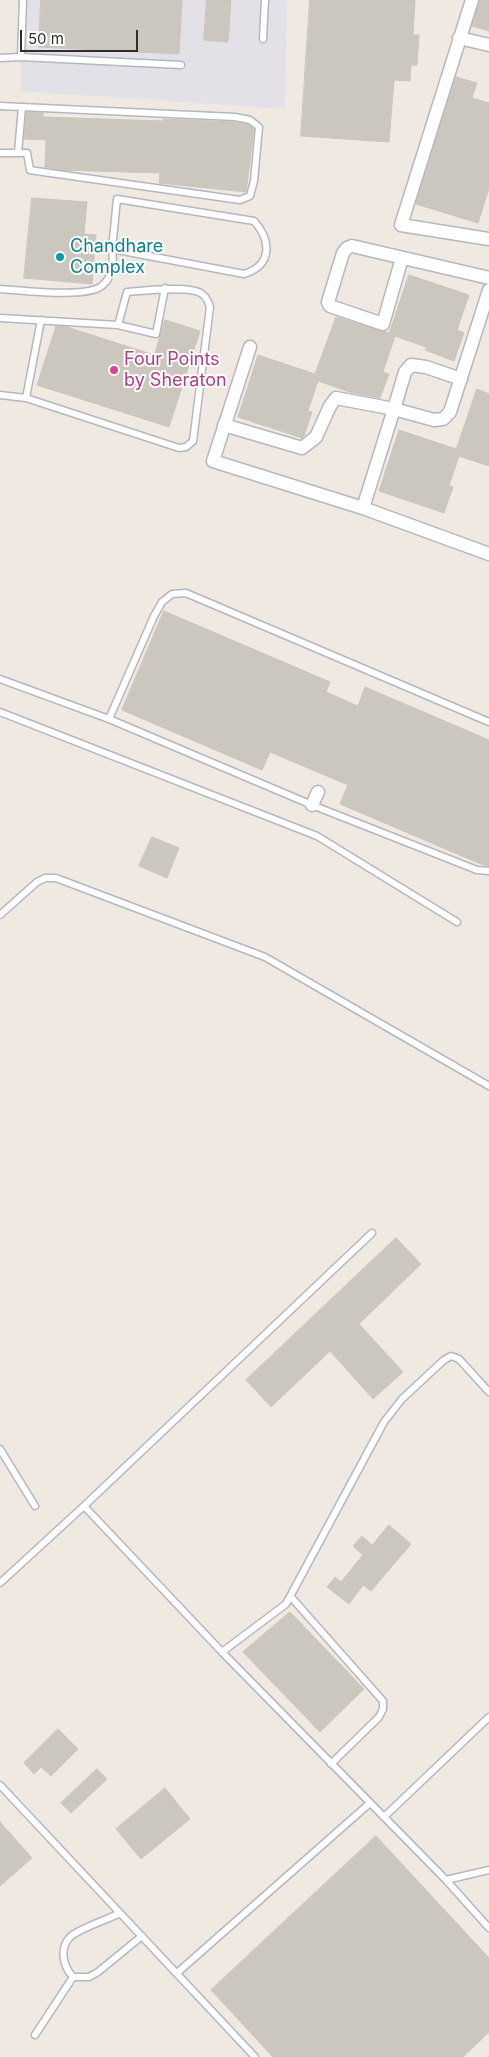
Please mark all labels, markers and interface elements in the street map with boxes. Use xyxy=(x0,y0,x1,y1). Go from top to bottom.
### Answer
scale bar xyxy=(22,20,140,52)
text: 50 m xyxy=(28,29,64,48)
place label: Chandhare Complex xyxy=(70,236,163,278)
marker: Chandhare Complex xyxy=(54,251,66,263)
place label: Four Points by Sheraton xyxy=(124,349,227,392)
marker: Four Points by Sheraton xyxy=(108,364,120,376)

